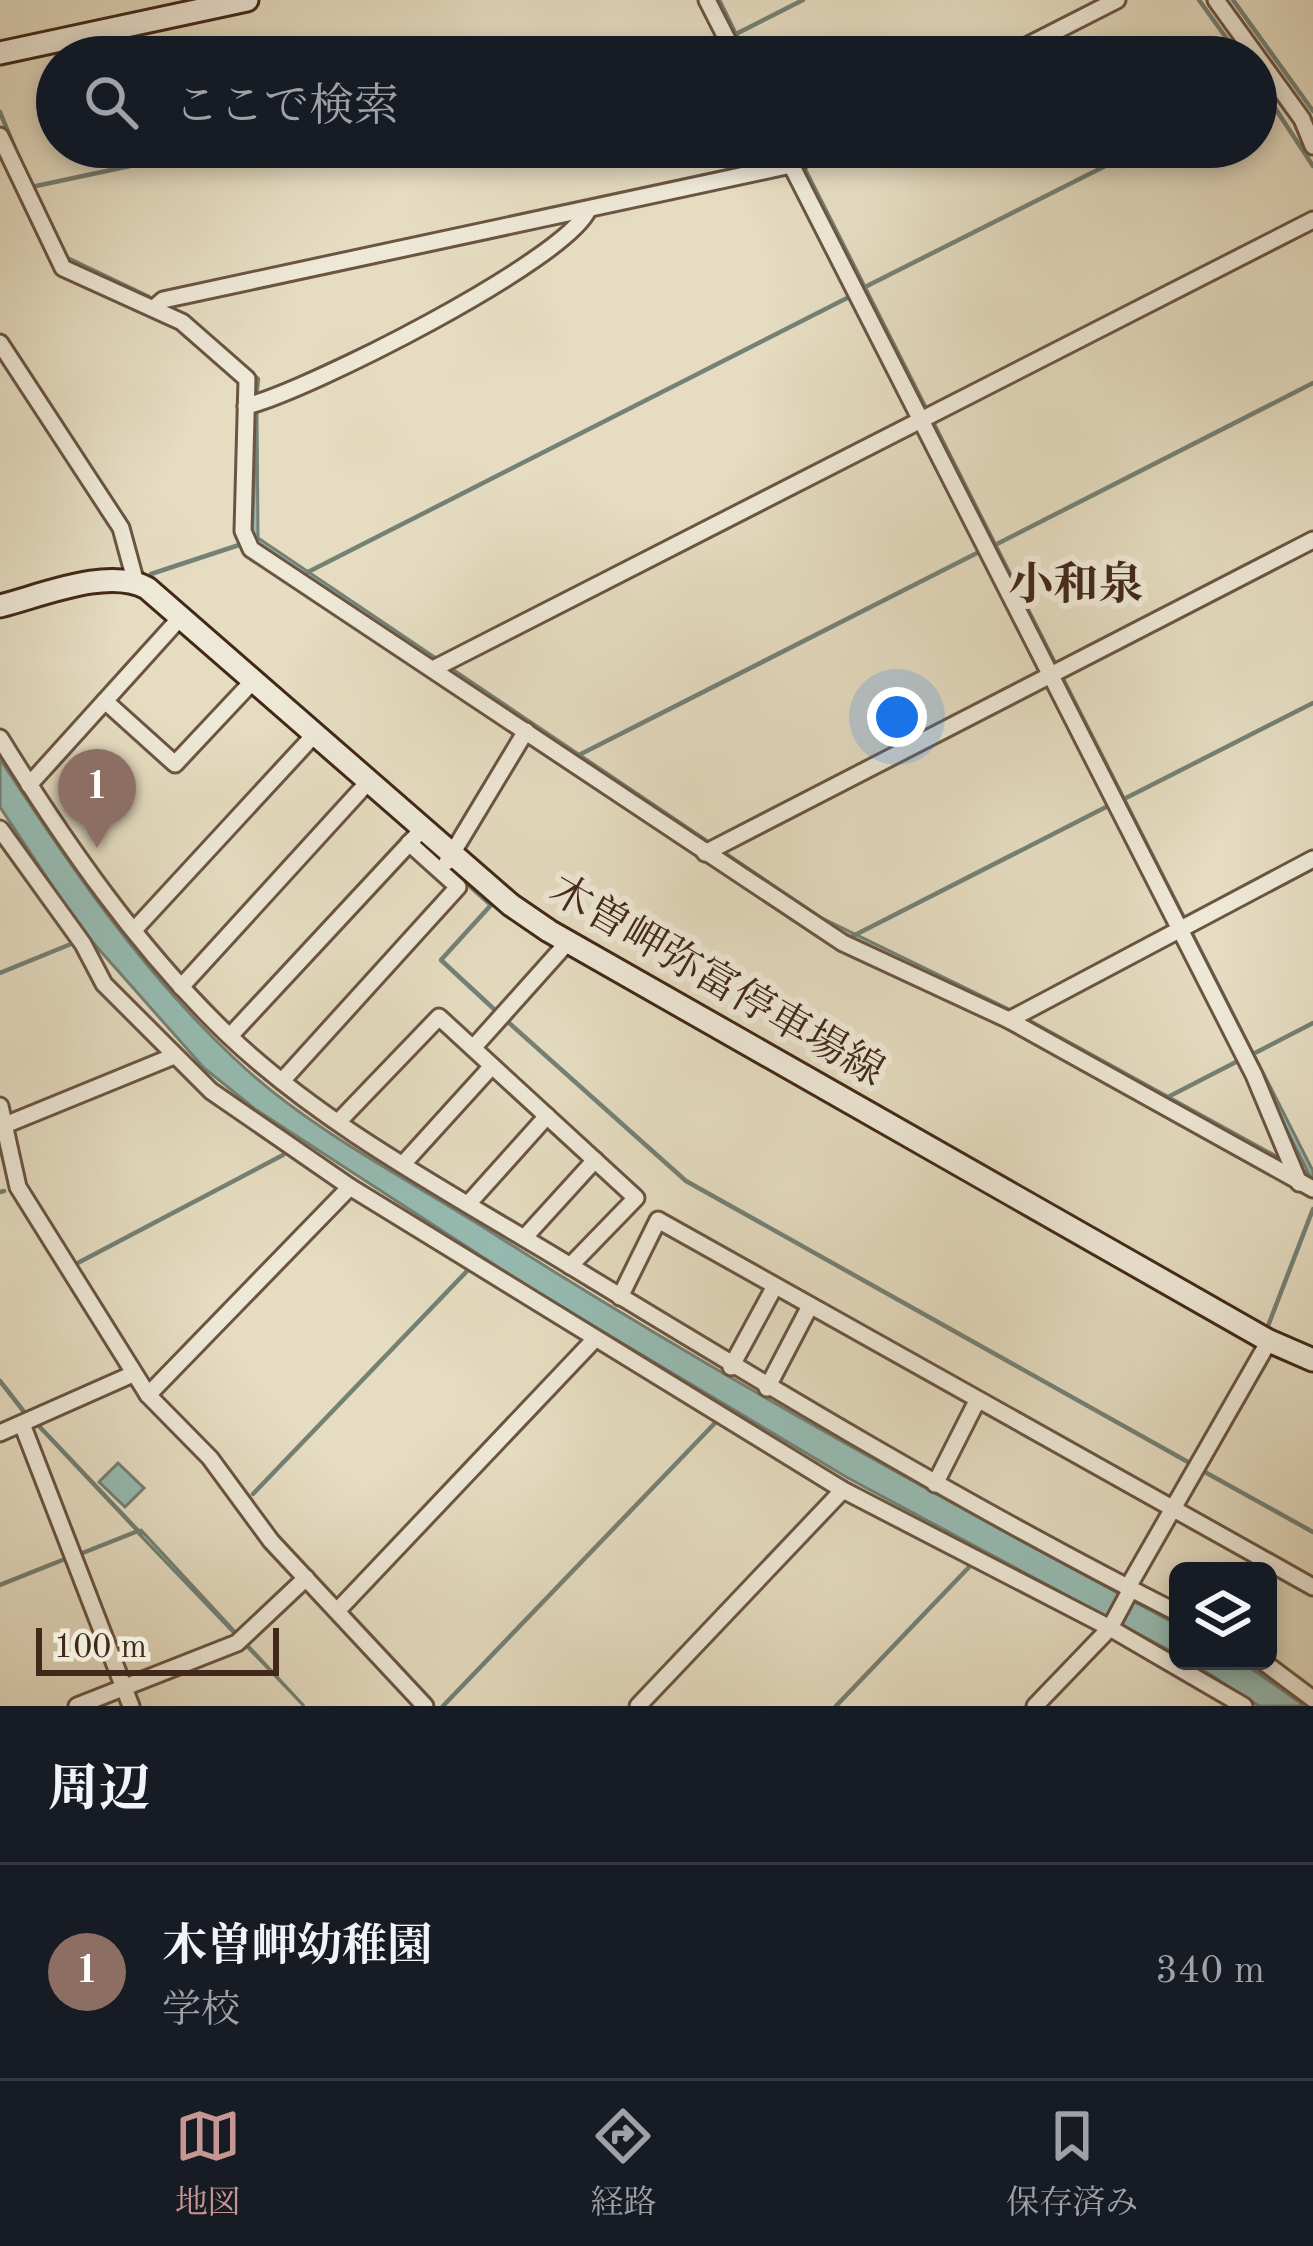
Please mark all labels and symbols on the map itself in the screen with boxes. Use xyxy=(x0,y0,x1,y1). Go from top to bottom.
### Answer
district label: 小和泉 xyxy=(1008,560,1144,610)
your location xyxy=(867,687,927,747)
pin: 1 xyxy=(58,749,136,848)
street label: 木曽岬弥富停車場線 xyxy=(542,866,892,1095)
scale bar xyxy=(36,1622,279,1675)

